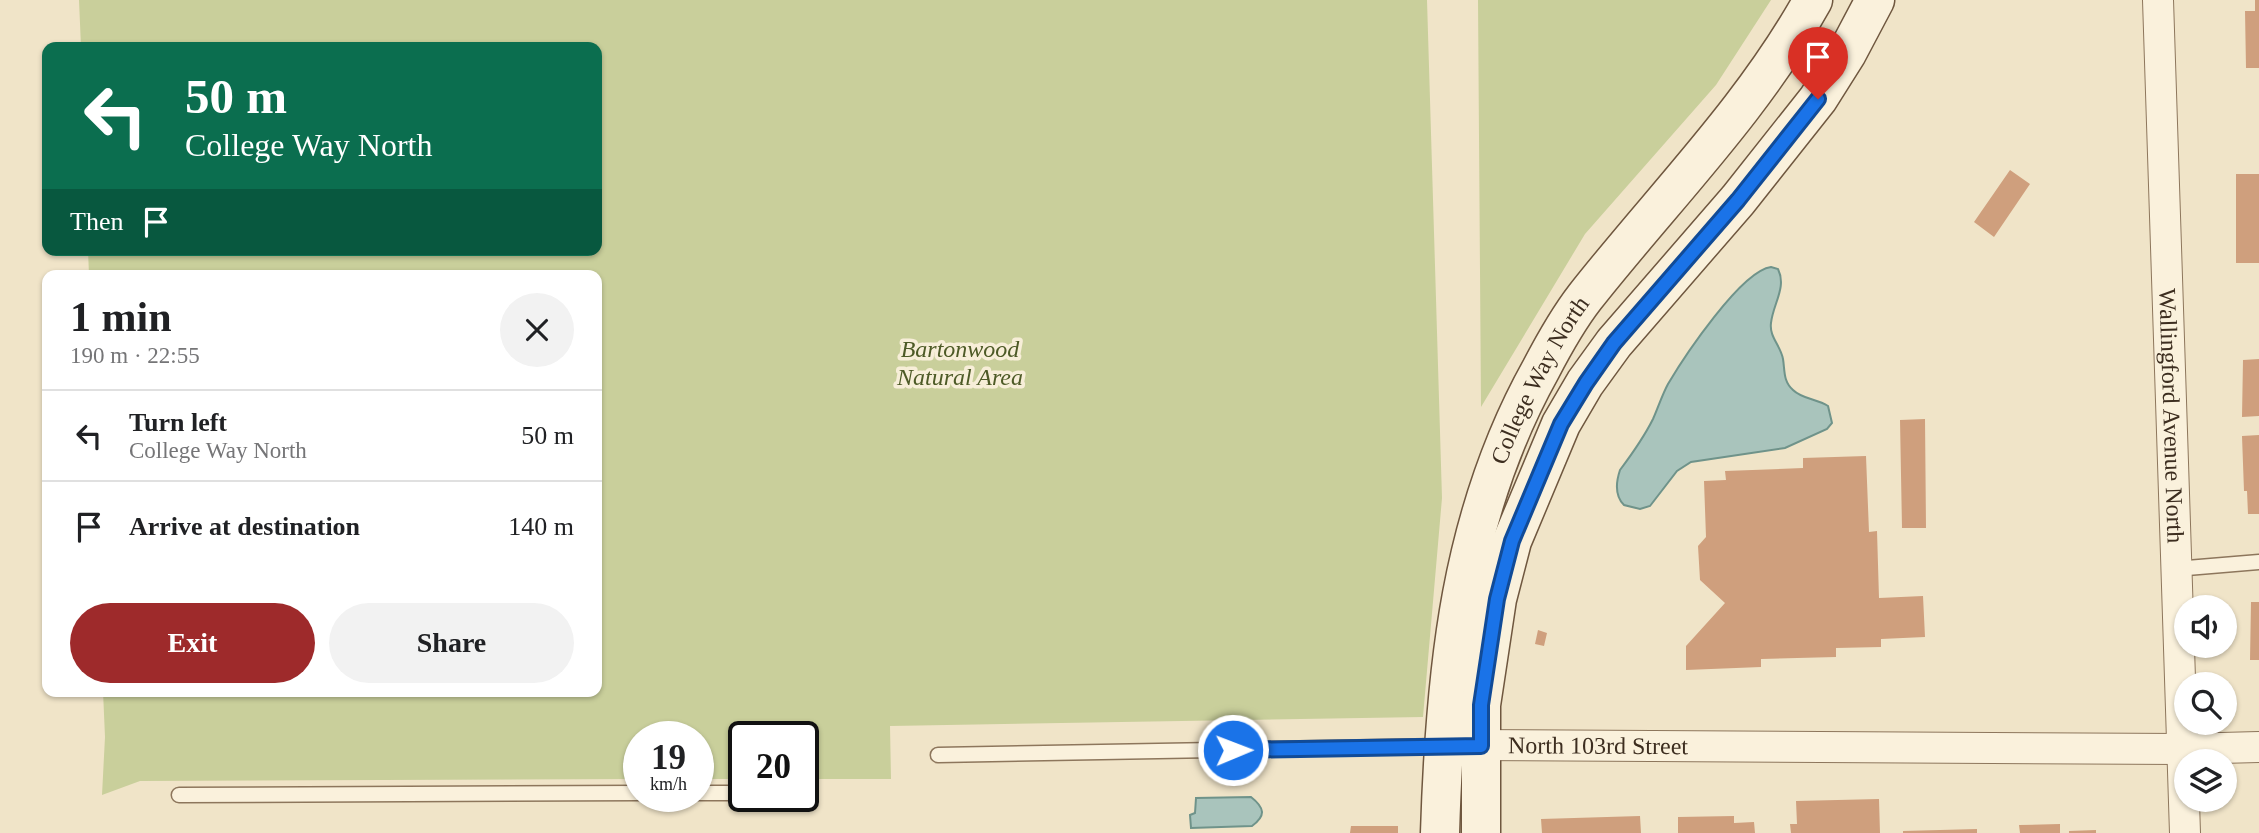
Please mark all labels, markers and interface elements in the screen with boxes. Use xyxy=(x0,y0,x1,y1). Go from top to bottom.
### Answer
pin xyxy=(1788,27,1848,99)
icon: arrive xyxy=(1799,38,1837,76)
text: 50 m xyxy=(185,69,287,124)
icon: left xyxy=(70,70,161,161)
text: College Way North xyxy=(185,127,432,163)
icon: arrive xyxy=(137,203,175,241)
text: Then xyxy=(70,207,123,236)
street label: Wallingford Avenue North xyxy=(2154,288,2189,544)
street label: College Way North xyxy=(1486,291,1594,468)
button: close xyxy=(500,293,574,367)
text: 1 min xyxy=(70,294,172,340)
park label: Bartonwood Natural Area xyxy=(896,336,1023,390)
text: 190 m · 22:55 xyxy=(70,343,200,368)
text: Turn left xyxy=(129,408,227,437)
icon: left xyxy=(70,417,108,455)
text: 50 m xyxy=(521,421,574,450)
text: College Way North xyxy=(129,438,307,463)
icon: arrive xyxy=(70,508,108,546)
text: Arrive at destination xyxy=(129,512,360,541)
text: 140 m xyxy=(508,512,574,541)
map controls xyxy=(2174,595,2237,812)
button: sound xyxy=(2174,595,2237,658)
button: Exit xyxy=(70,603,315,683)
button: Share xyxy=(329,603,574,683)
button: search xyxy=(2174,672,2237,735)
position arrow xyxy=(1196,713,1270,787)
speed limit sign: 20 xyxy=(728,721,819,812)
street label: North 103rd Street xyxy=(1508,732,1688,759)
text: 19 xyxy=(651,738,686,777)
button: layers xyxy=(2174,749,2237,812)
text: km/h xyxy=(650,774,687,794)

